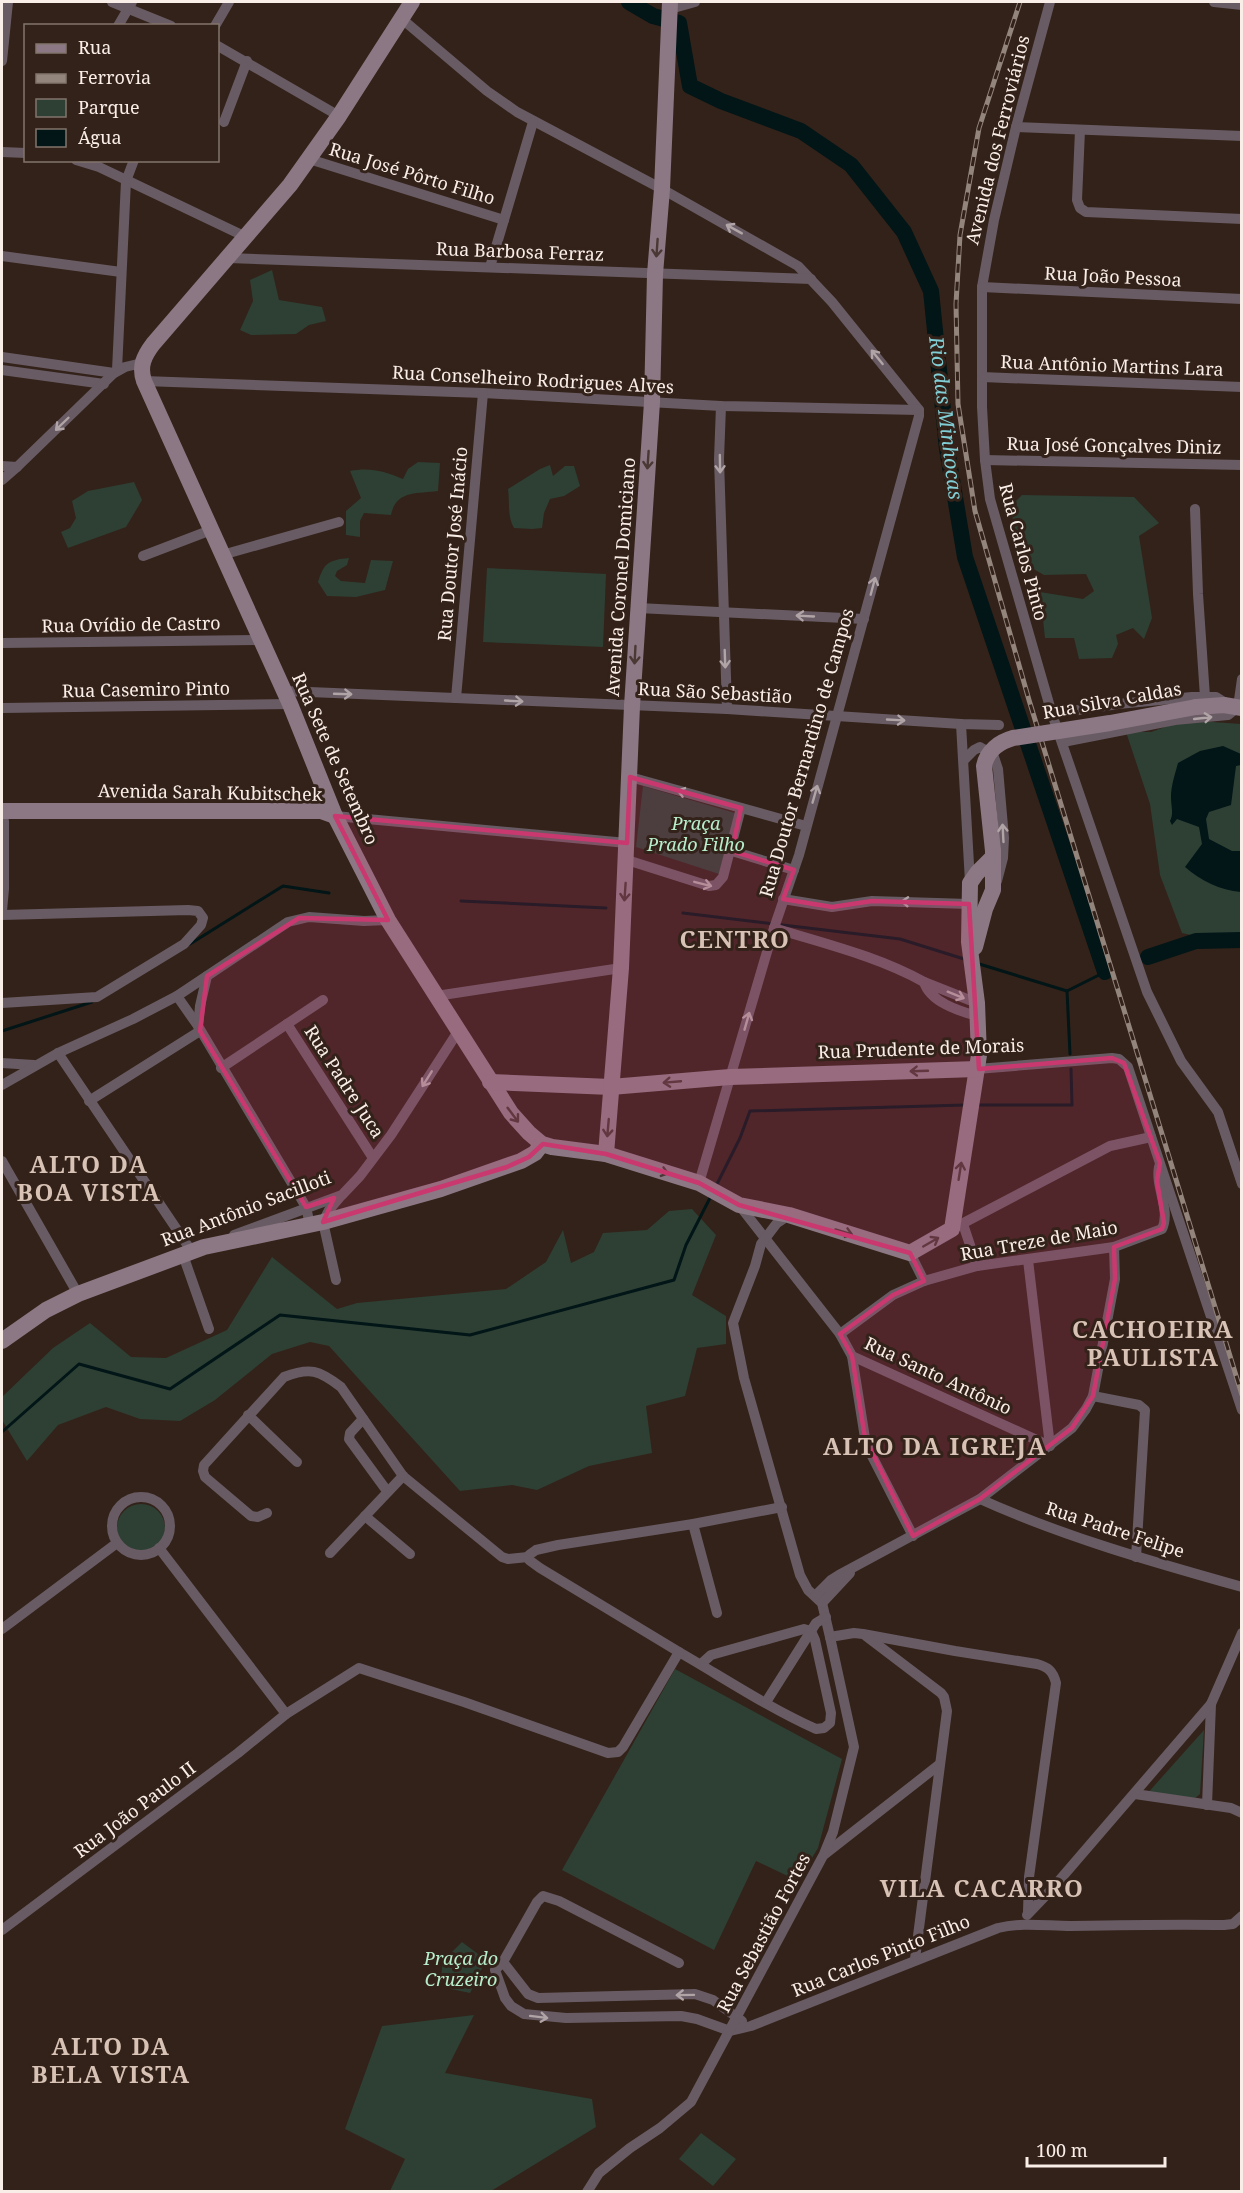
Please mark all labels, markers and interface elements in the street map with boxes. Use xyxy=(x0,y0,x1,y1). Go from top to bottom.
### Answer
legend xyxy=(24,24,219,162)
street label: Avenida dos Ferroviários xyxy=(959,33,1035,247)
text: Rua xyxy=(78,35,111,59)
text: Ferrovia xyxy=(78,65,151,89)
text: Parque xyxy=(78,95,140,119)
text: Água xyxy=(78,125,122,149)
street label: Rua José Pôrto Filho xyxy=(326,136,498,210)
one-way arrow xyxy=(725,223,743,234)
street label: Rua Barbosa Ferraz xyxy=(436,236,605,266)
one-way arrow xyxy=(651,237,662,257)
street label: Rua João Pessoa xyxy=(1044,260,1182,292)
water label: Rio das Minhocas xyxy=(923,334,970,501)
street label: Rua Antônio Martins Lara xyxy=(1000,349,1224,381)
one-way arrow xyxy=(870,350,884,365)
street label: Rua Conselheiro Rodrigues Alves xyxy=(391,360,675,398)
one-way arrow xyxy=(54,417,69,431)
street label: Rua José Gonçalves Diniz xyxy=(1006,431,1222,459)
street label: Rua Doutor José Inácio xyxy=(432,446,472,642)
one-way arrow xyxy=(642,450,653,470)
one-way arrow xyxy=(714,454,725,474)
street label: Avenida Coronel Domiciano xyxy=(600,457,640,697)
street label: Rua Carlos Pinto xyxy=(994,480,1054,623)
one-way arrow xyxy=(867,577,879,596)
street label: Rua Doutor Bernardino de Campos xyxy=(753,605,859,900)
street label: Rua Ovídio de Castro xyxy=(41,610,221,638)
one-way arrow xyxy=(796,611,816,622)
one-way arrow xyxy=(630,645,641,664)
one-way arrow xyxy=(719,649,731,669)
street label: Rua Sete de Setembro xyxy=(287,669,385,848)
street label: Rua Casemiro Pinto xyxy=(62,676,230,702)
street label: Rua São Sebastião xyxy=(637,676,793,708)
street label: Rua Silva Caldas xyxy=(1041,676,1183,724)
one-way arrow xyxy=(333,688,353,699)
one-way arrow xyxy=(503,695,523,706)
one-way arrow xyxy=(1193,712,1213,723)
one-way arrow xyxy=(885,715,905,726)
street label: Avenida Sarah Kubitschek xyxy=(98,778,323,806)
one-way arrow xyxy=(810,785,821,804)
one-way arrow xyxy=(677,787,696,798)
park label: Praça Prado Filho xyxy=(646,811,745,856)
one-way arrow xyxy=(998,823,1009,843)
one-way arrow xyxy=(693,878,712,890)
one-way arrow xyxy=(619,881,630,901)
one-way arrow xyxy=(901,896,921,907)
district label: CENTRO xyxy=(680,922,790,955)
one-way arrow xyxy=(946,990,965,1001)
one-way arrow xyxy=(742,1012,753,1031)
street label: Rua Padre Juca xyxy=(299,1021,390,1142)
street label: Rua Prudente de Morais xyxy=(817,1032,1025,1064)
one-way arrow xyxy=(909,1065,929,1077)
one-way arrow xyxy=(421,1070,433,1087)
one-way arrow xyxy=(663,1077,682,1088)
one-way arrow xyxy=(507,1107,519,1123)
one-way arrow xyxy=(602,1118,613,1138)
district label: ALTO DA BOA VISTA xyxy=(17,1147,161,1208)
one-way arrow xyxy=(955,1162,966,1182)
street label: Rua Antônio Sacilloti xyxy=(157,1165,334,1251)
one-way arrow xyxy=(650,1166,669,1177)
street label: Rua Treze de Maio xyxy=(958,1214,1119,1266)
one-way arrow xyxy=(834,1228,853,1239)
one-way arrow xyxy=(922,1235,939,1247)
district label: CACHOEIRA PAULISTA xyxy=(1072,1312,1234,1373)
street label: Rua Santo Antônio xyxy=(861,1330,1016,1420)
district label: ALTO DA IGREJA xyxy=(823,1429,1047,1462)
street label: Rua Padre Felipe xyxy=(1043,1495,1188,1563)
street label: Rua João Paulo II xyxy=(69,1756,200,1863)
street label: Rua Sebastião Fortes xyxy=(711,1849,815,2016)
district label: VILA CACARRO xyxy=(880,1871,1084,1904)
street label: Rua Carlos Pinto Filho xyxy=(788,1908,973,2002)
park label: Praça do Cruzeiro xyxy=(423,1946,498,1991)
one-way arrow xyxy=(676,1989,696,2001)
one-way arrow xyxy=(528,2011,548,2022)
district label: ALTO DA BELA VISTA xyxy=(32,2029,190,2090)
scale bar xyxy=(1027,2130,1165,2168)
text: 100 m xyxy=(1036,2138,1088,2162)

